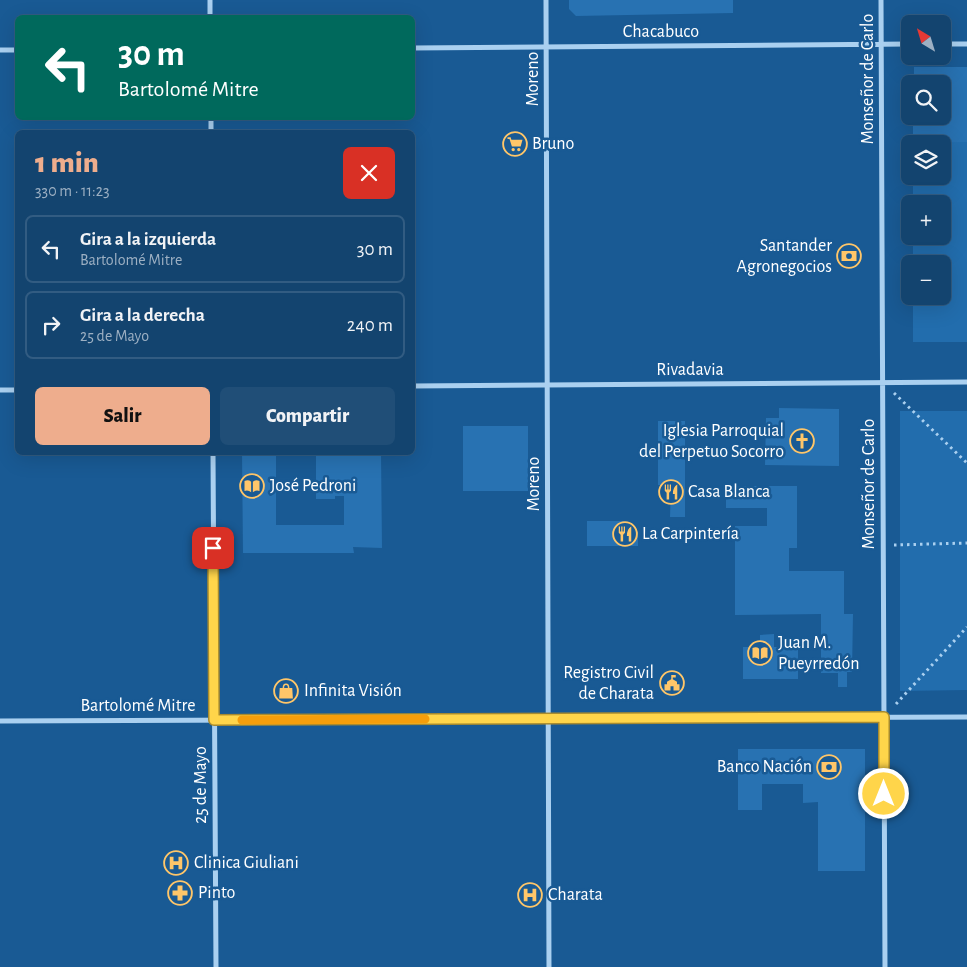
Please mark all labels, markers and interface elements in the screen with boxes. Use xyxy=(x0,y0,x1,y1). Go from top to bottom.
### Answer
street label: Monseñor de Carlo xyxy=(859,14,877,144)
north arrow xyxy=(901,15,951,65)
map controls xyxy=(901,15,951,305)
street label: Chacabuco xyxy=(623,23,699,41)
icon: left xyxy=(35,35,100,100)
text: 30 m xyxy=(118,37,185,72)
street label: Moreno xyxy=(524,51,542,106)
button: search xyxy=(901,75,951,125)
text: Bartolomé Mitre xyxy=(118,78,259,100)
supermarket icon: Bruno xyxy=(502,131,528,157)
place label: Bruno xyxy=(532,135,575,153)
button: layers xyxy=(901,135,951,185)
button: close xyxy=(343,147,395,199)
text: 1 min xyxy=(35,148,99,178)
text: 330 m · 11:23 xyxy=(35,183,110,199)
button: + xyxy=(901,195,951,245)
text: Gira a la izquierda xyxy=(80,230,216,249)
icon: left xyxy=(37,235,65,263)
place label: Santander Agronegocios xyxy=(737,237,832,276)
text: 30 m xyxy=(357,240,393,259)
bank icon: Santander Agronegocios xyxy=(836,243,862,269)
text: Bartolomé Mitre xyxy=(80,252,182,268)
button: − xyxy=(901,255,951,305)
text: Gira a la derecha xyxy=(80,306,205,325)
icon: right xyxy=(37,311,65,339)
text: 240 m xyxy=(347,316,393,335)
text: 25 de Mayo xyxy=(80,328,149,344)
street label: Rivadavia xyxy=(656,361,724,379)
button: Salir xyxy=(35,387,210,445)
button: Compartir xyxy=(220,387,395,445)
street label: Monseñor de Carlo xyxy=(860,419,878,549)
place label: Iglesia Parroquial del Perpetuo Socorro xyxy=(639,422,784,461)
church icon: Iglesia Parroquial del Perpetuo Socorro xyxy=(789,428,815,454)
street label: Moreno xyxy=(525,456,543,511)
library icon: José Pedroni xyxy=(239,473,265,499)
place label: José Pedroni xyxy=(270,477,356,495)
restaurant icon: Casa Blanca xyxy=(658,479,684,505)
place label: Casa Blanca xyxy=(688,483,770,501)
restaurant icon: La Carpintería xyxy=(612,521,638,547)
place label: La Carpintería xyxy=(642,525,739,543)
pin xyxy=(192,527,234,569)
icon: arrive xyxy=(199,534,227,562)
place label: Juan M. Pueyrredón xyxy=(778,634,859,673)
library icon: Juan M. Pueyrredón xyxy=(747,640,773,666)
place label: Registro Civil de Charata xyxy=(563,664,654,703)
public building icon: Registro Civil de Charata xyxy=(659,670,685,696)
shop icon: Infinita Visión xyxy=(273,678,299,704)
place label: Infinita Visión xyxy=(304,682,402,700)
street label: Bartolomé Mitre xyxy=(80,697,196,715)
street label: 25 de Mayo xyxy=(192,746,210,824)
bank icon: Banco Nación xyxy=(816,754,842,780)
place label: Banco Nación xyxy=(717,758,812,776)
position arrow xyxy=(857,767,909,819)
hospital icon: Clinica Giuliani xyxy=(163,850,189,876)
place label: Clinica Giuliani xyxy=(194,854,299,872)
pharmacy icon: Pinto xyxy=(167,880,193,906)
hospital icon: Charata xyxy=(517,882,543,908)
place label: Pinto xyxy=(198,884,235,902)
place label: Charata xyxy=(548,886,603,904)

